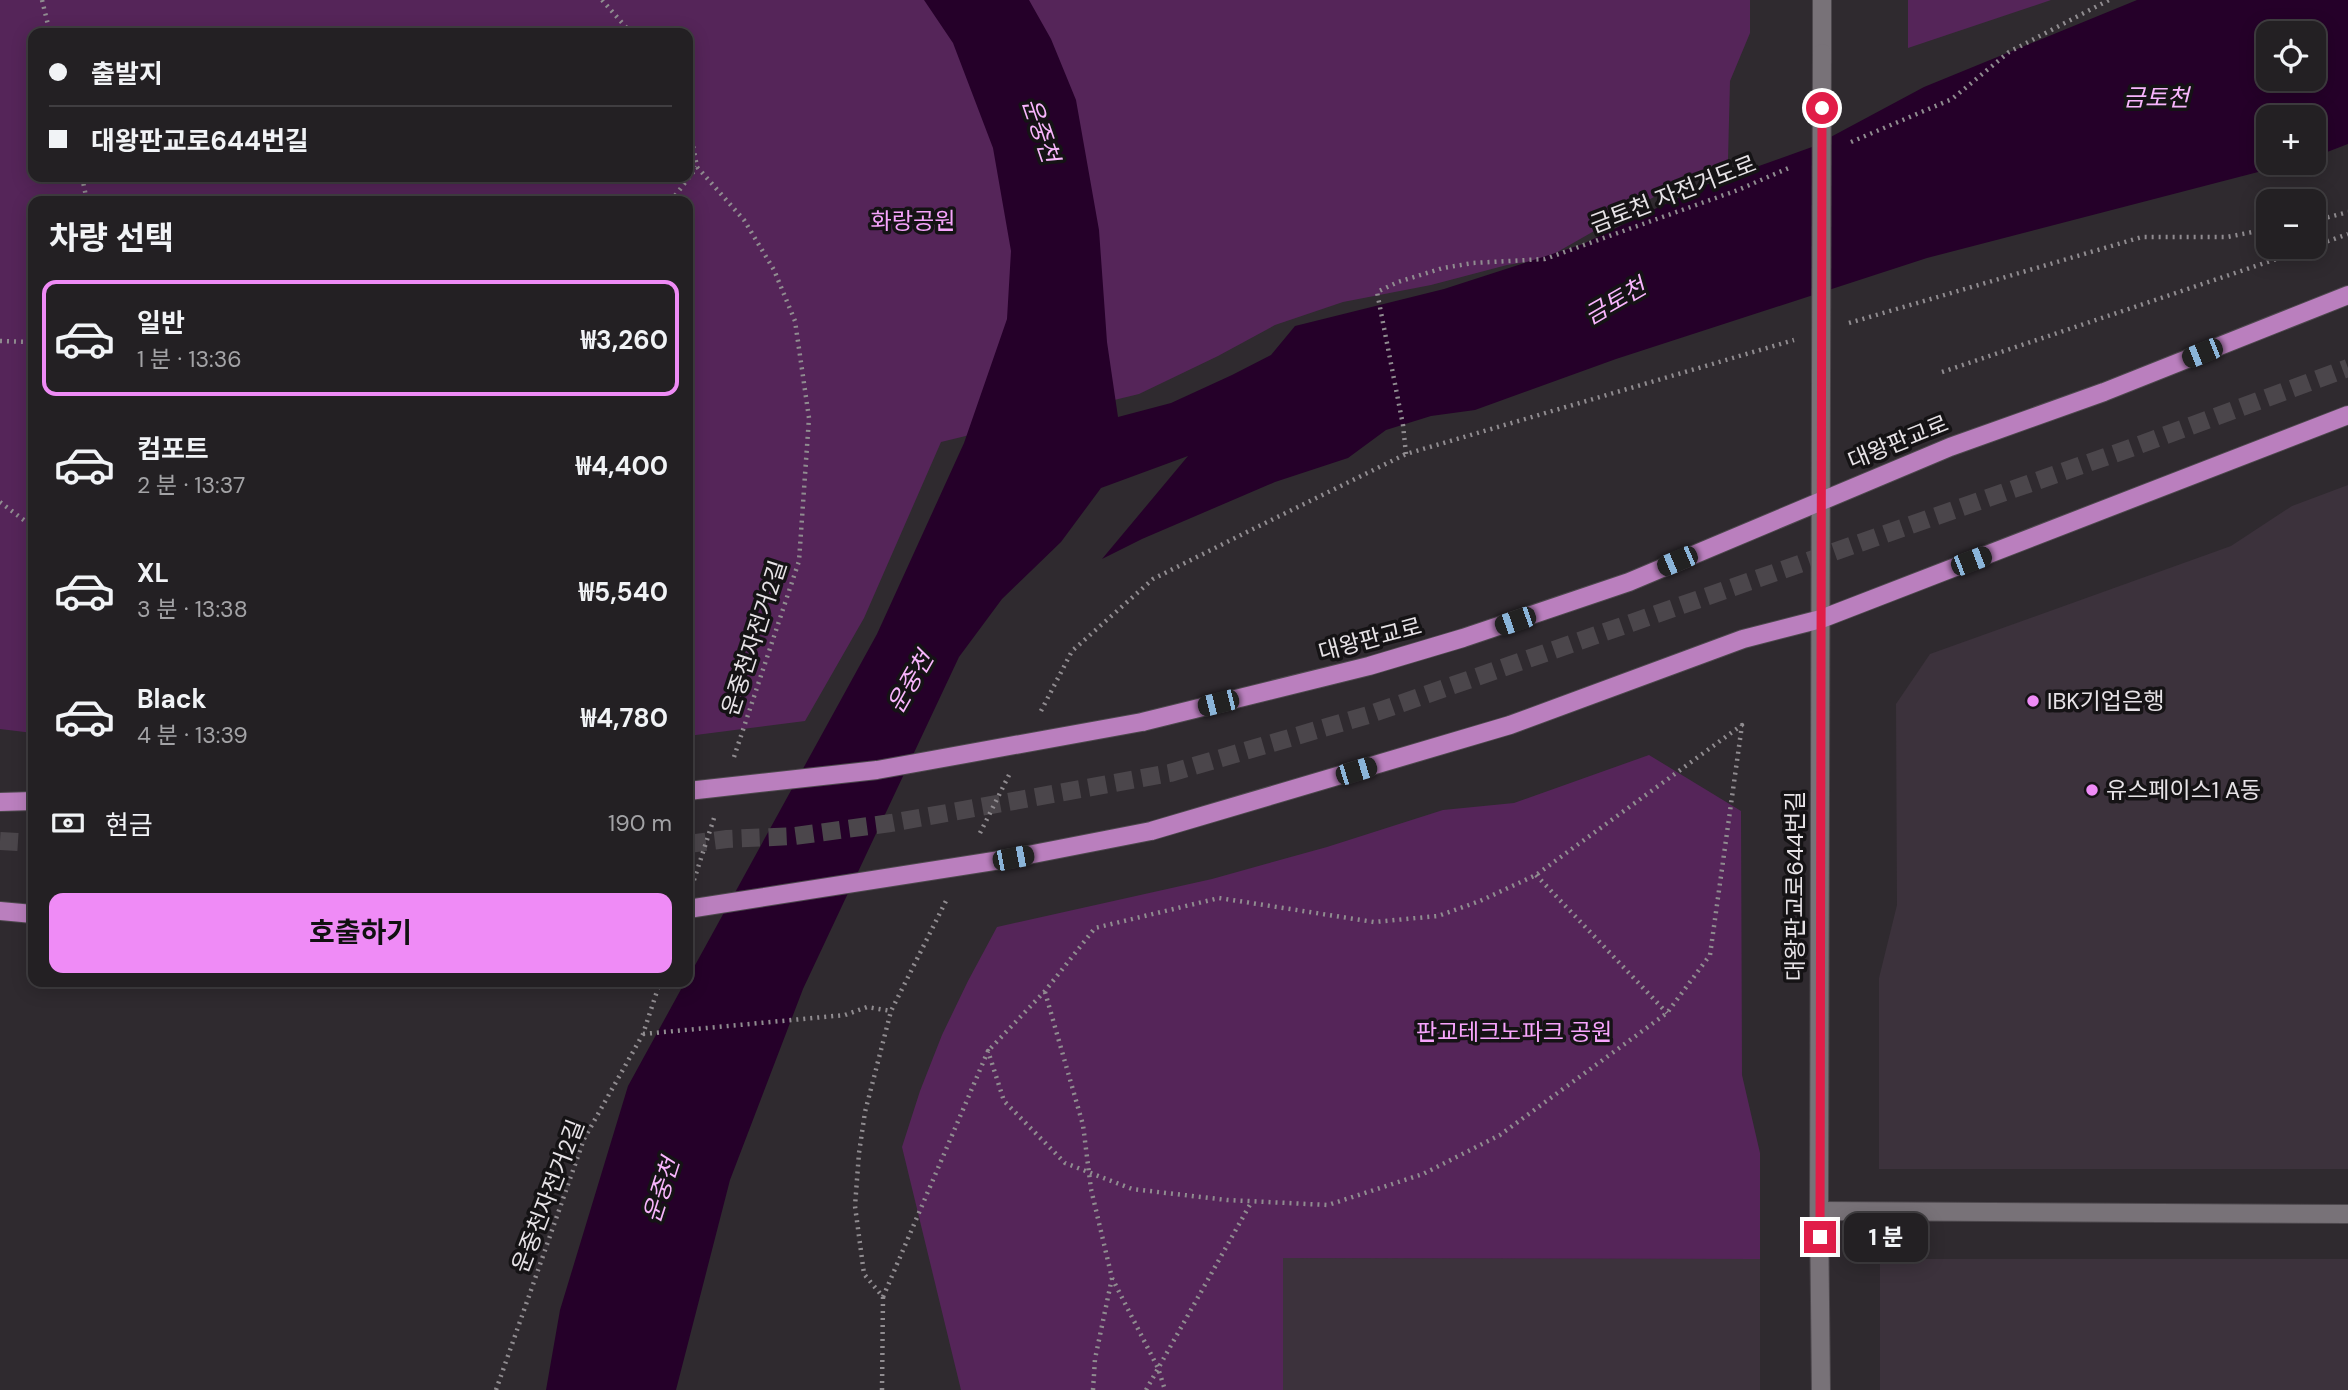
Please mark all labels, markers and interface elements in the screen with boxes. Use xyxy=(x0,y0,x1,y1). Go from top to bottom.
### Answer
map controls xyxy=(2256,21,2326,259)
button: locate xyxy=(2256,21,2326,91)
text: 출발지 xyxy=(91,57,163,91)
water label: 금토천 xyxy=(2123,82,2192,113)
route start xyxy=(1806,92,1838,124)
water label: 운중천 xyxy=(1016,94,1067,169)
button: + xyxy=(2256,105,2326,175)
text: 대왕판교로644번길 xyxy=(91,124,309,158)
street label: 금토천 자전거도로 xyxy=(1586,149,1760,239)
button: − xyxy=(2256,189,2326,259)
park label: 화랑공원 xyxy=(871,206,955,236)
text: 차량 선택 xyxy=(49,217,174,259)
water label: 금토천 xyxy=(1579,270,1654,331)
text: 일반 xyxy=(137,306,185,340)
icon: car xyxy=(53,307,116,370)
text: ₩3,260 xyxy=(581,323,668,357)
car xyxy=(2179,335,2226,371)
text: 1 분 · 13:36 xyxy=(137,344,242,374)
street label: 대왕판교로 xyxy=(1843,408,1953,476)
text: 컴포트 xyxy=(137,432,209,466)
icon: car xyxy=(53,433,116,496)
text: ₩4,400 xyxy=(576,449,668,483)
text: 2 분 · 13:37 xyxy=(137,470,245,500)
car xyxy=(1654,543,1701,579)
car xyxy=(1948,544,1995,578)
text: XL xyxy=(137,556,169,590)
street label: 운중천자전거2길 xyxy=(715,557,793,719)
icon: car xyxy=(53,559,116,622)
text: ₩5,540 xyxy=(579,575,668,609)
text: 3 분 · 13:38 xyxy=(137,594,248,624)
car xyxy=(1492,604,1539,638)
street label: 대왕판교로 xyxy=(1315,611,1425,667)
water label: 운중천 xyxy=(880,643,941,718)
text: Black xyxy=(137,682,207,716)
icon: car xyxy=(53,685,116,748)
place label: IBK기업은행 xyxy=(2047,686,2164,716)
car xyxy=(1196,688,1241,718)
marker: IBK기업은행 xyxy=(2025,693,2041,709)
text: ₩4,780 xyxy=(581,701,668,735)
text: 4 분 · 13:39 xyxy=(137,720,248,750)
car xyxy=(1333,755,1380,787)
place label: 유스페이스1 A동 xyxy=(2106,775,2262,805)
marker: 유스페이스1 A동 xyxy=(2084,782,2100,798)
street label: 대왕판교로644번길 xyxy=(1780,791,1810,981)
icon: cash xyxy=(49,804,87,842)
text: 현금 xyxy=(105,808,153,842)
text: 190 m xyxy=(608,808,672,838)
car xyxy=(991,844,1036,872)
button: 호출하기 xyxy=(49,893,672,973)
park label: 판교테크노파크 공원 xyxy=(1416,1017,1612,1047)
street label: 운중천자전거2길 xyxy=(505,1115,591,1277)
water label: 운중천 xyxy=(636,1151,687,1226)
callout: 1 분 xyxy=(1844,1212,1928,1262)
route end xyxy=(1804,1221,1836,1253)
text: 1 분 xyxy=(1869,1222,1903,1252)

